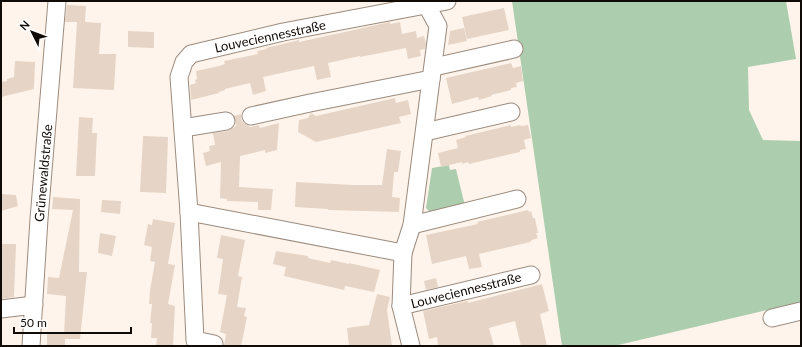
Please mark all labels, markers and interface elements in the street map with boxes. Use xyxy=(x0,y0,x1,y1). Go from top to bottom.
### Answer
north arrow xyxy=(12,12,52,52)
street label: Louveciennesstraße xyxy=(213,16,327,56)
text: N xyxy=(17,17,32,32)
street label: Grünewaldstraße xyxy=(31,123,55,223)
street label: Louveciennesstraße xyxy=(409,269,523,311)
scale bar xyxy=(14,309,131,335)
text: 50 m xyxy=(20,315,47,330)

